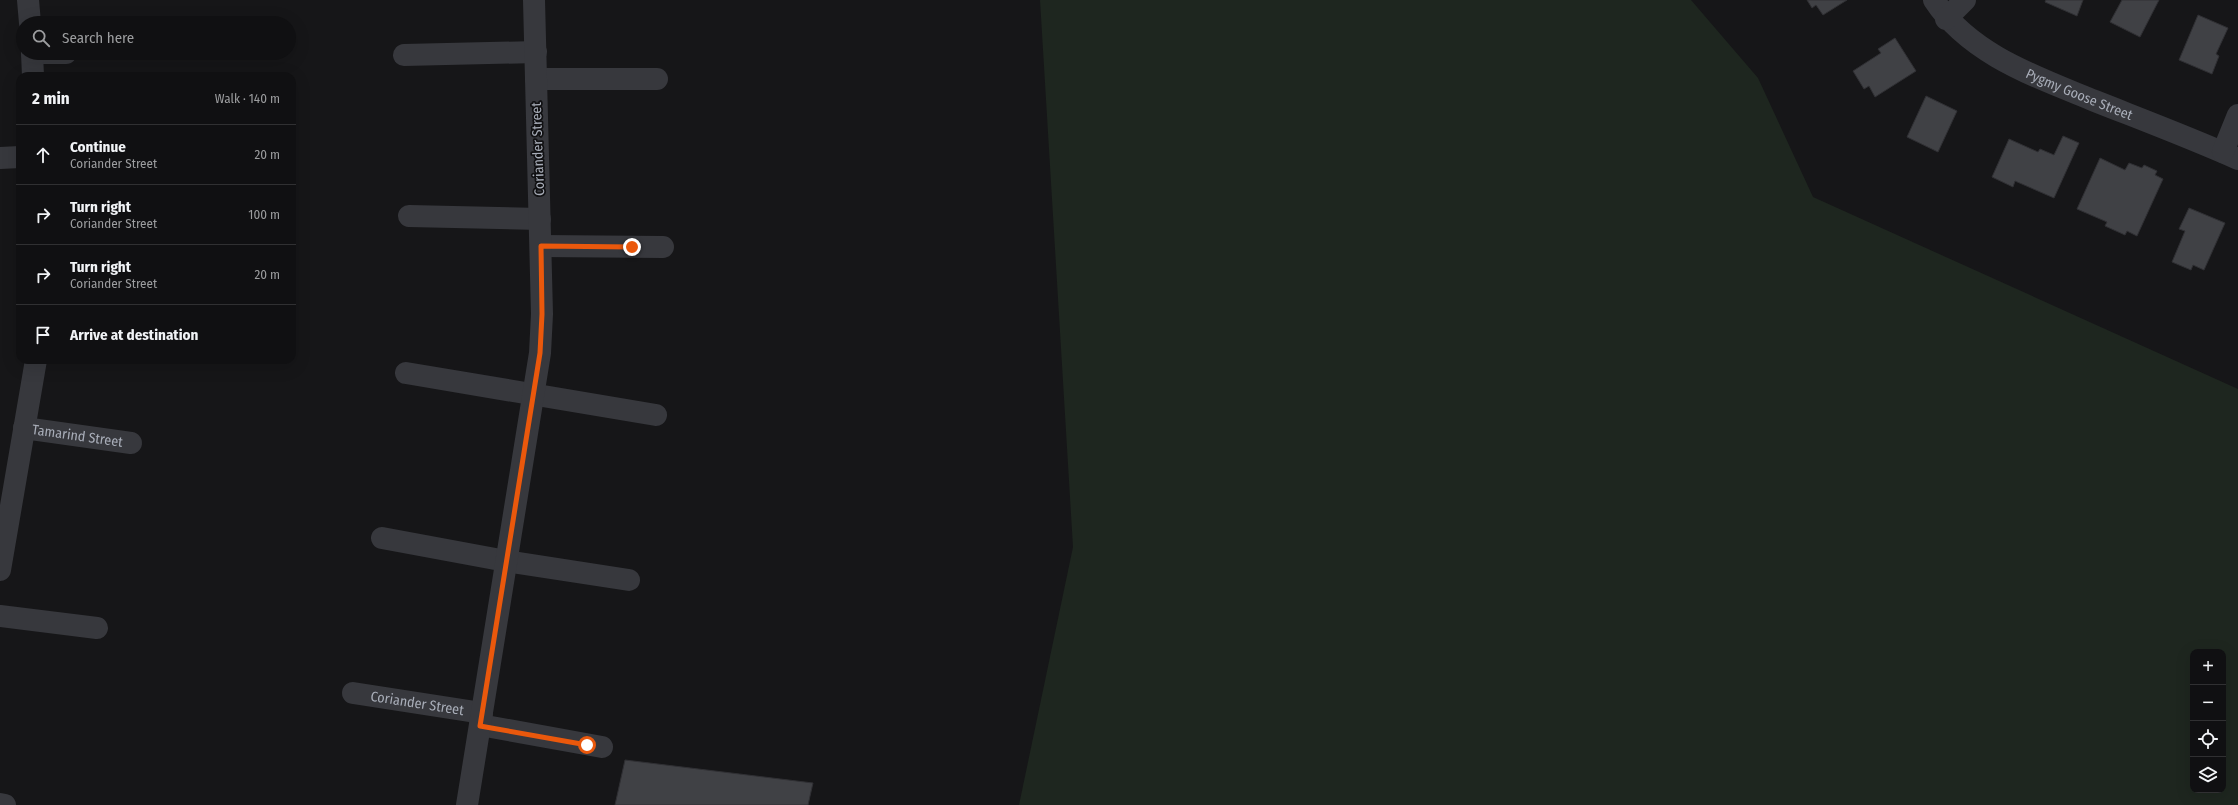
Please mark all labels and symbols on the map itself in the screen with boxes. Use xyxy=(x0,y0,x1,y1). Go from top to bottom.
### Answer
street label: Pygmy Goose Street xyxy=(2023,65,2135,124)
street label: Coriander Street xyxy=(528,101,548,196)
route end xyxy=(623,238,641,256)
street label: Tamarind Street xyxy=(31,421,124,450)
street label: Coriander Street xyxy=(369,687,465,719)
route start xyxy=(578,736,596,754)

